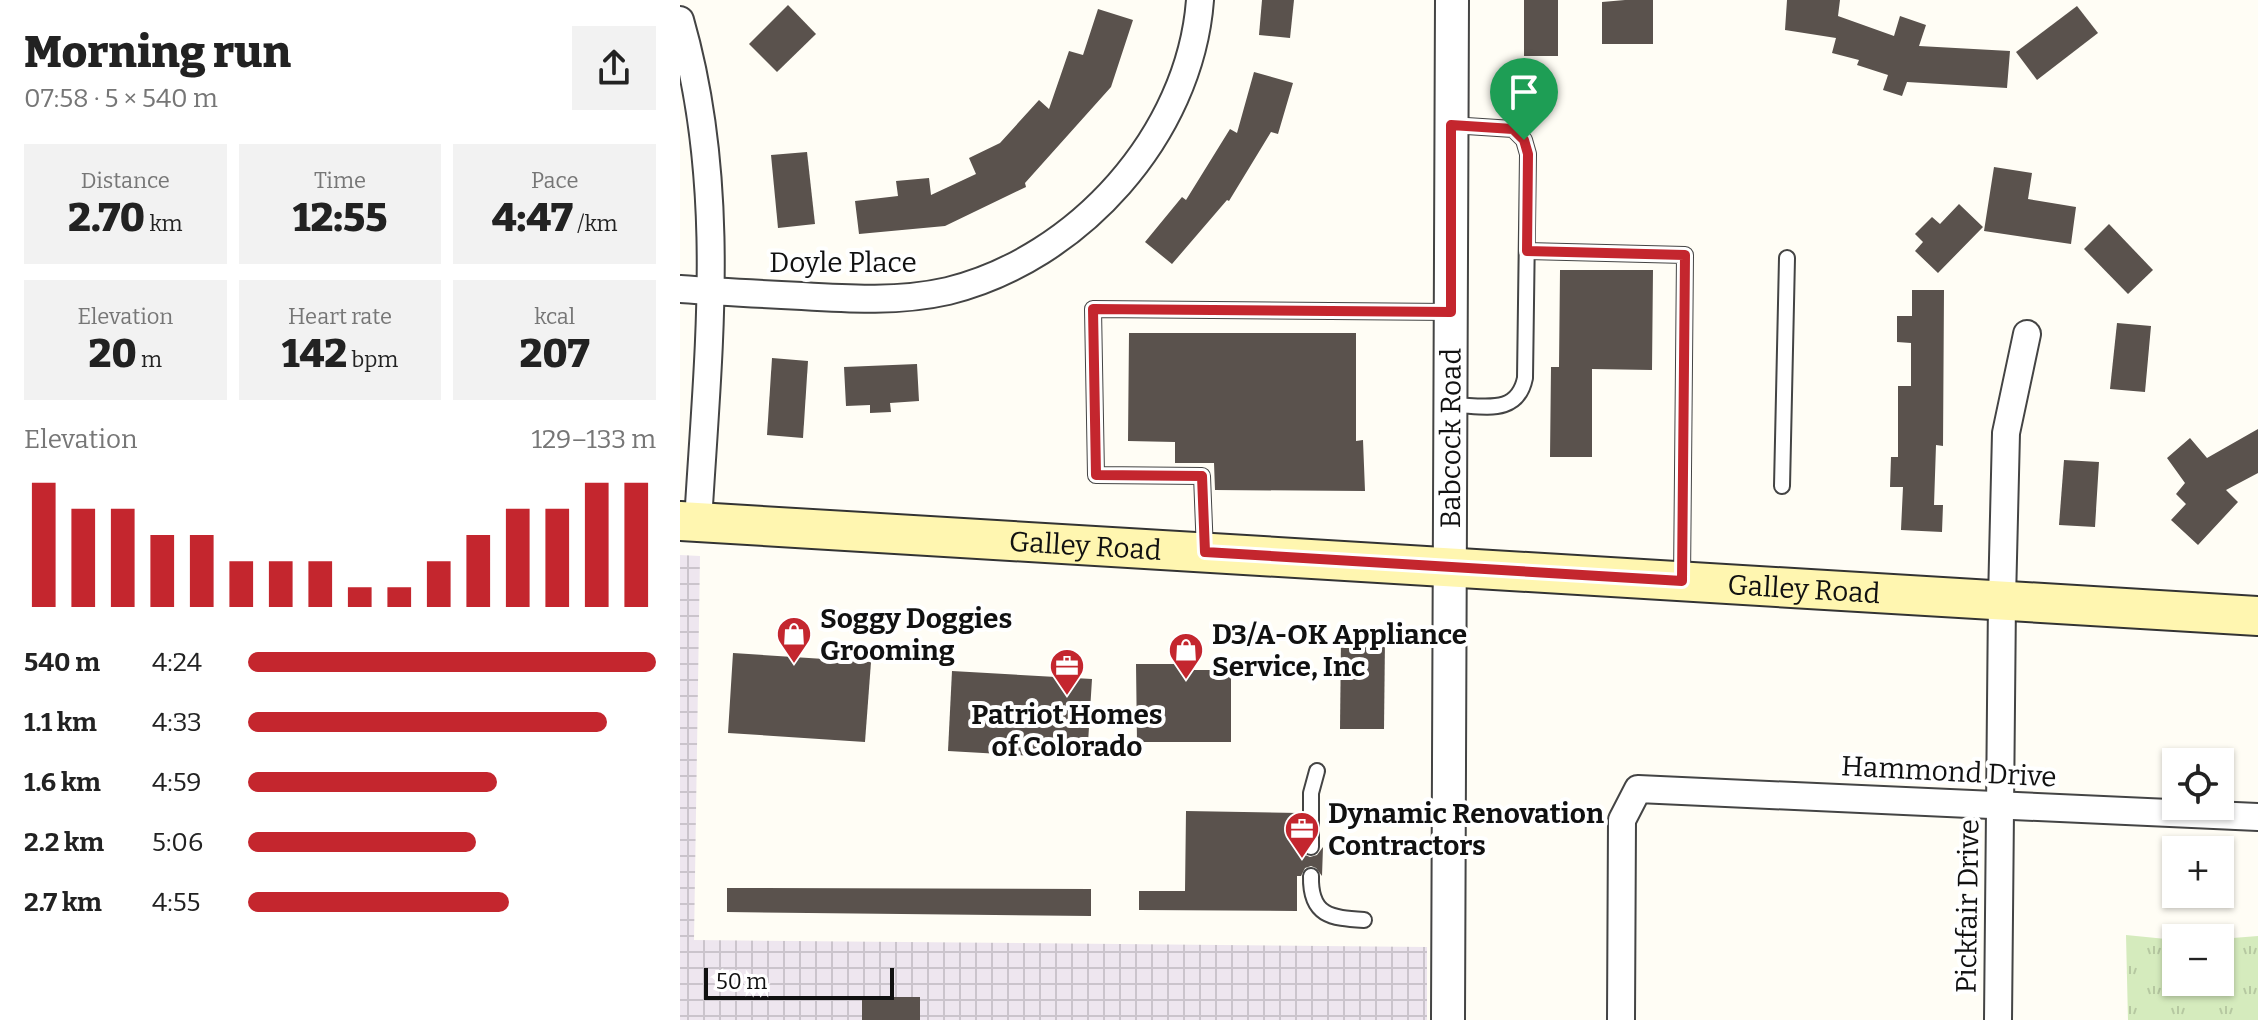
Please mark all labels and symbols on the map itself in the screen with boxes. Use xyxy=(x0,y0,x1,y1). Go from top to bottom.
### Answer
pin xyxy=(1490,58,1558,140)
street label: Doyle Place xyxy=(769,246,917,279)
street label: Babcock Road xyxy=(1434,348,1468,528)
street label: Galley Road xyxy=(1008,525,1162,567)
street label: Galley Road xyxy=(1727,568,1881,610)
place label: Soggy Doggies Grooming xyxy=(820,602,1012,667)
shop icon: Soggy Doggies Grooming xyxy=(775,615,813,665)
place label: D3/A-OK Appliance Service, Inc xyxy=(1212,618,1467,683)
shop icon: D3/A-OK Appliance Service, Inc xyxy=(1167,631,1205,681)
office icon: Patriot Homes of Colorado xyxy=(1048,647,1086,697)
place label: Patriot Homes of Colorado xyxy=(971,698,1163,763)
street label: Hammond Drive xyxy=(1840,749,2057,794)
place label: Dynamic Renovation Contractors xyxy=(1328,797,1604,862)
office icon: Dynamic Renovation Contractors xyxy=(1283,810,1321,860)
street label: Pickfair Drive xyxy=(1949,819,1986,993)
scale bar xyxy=(704,964,894,1000)

